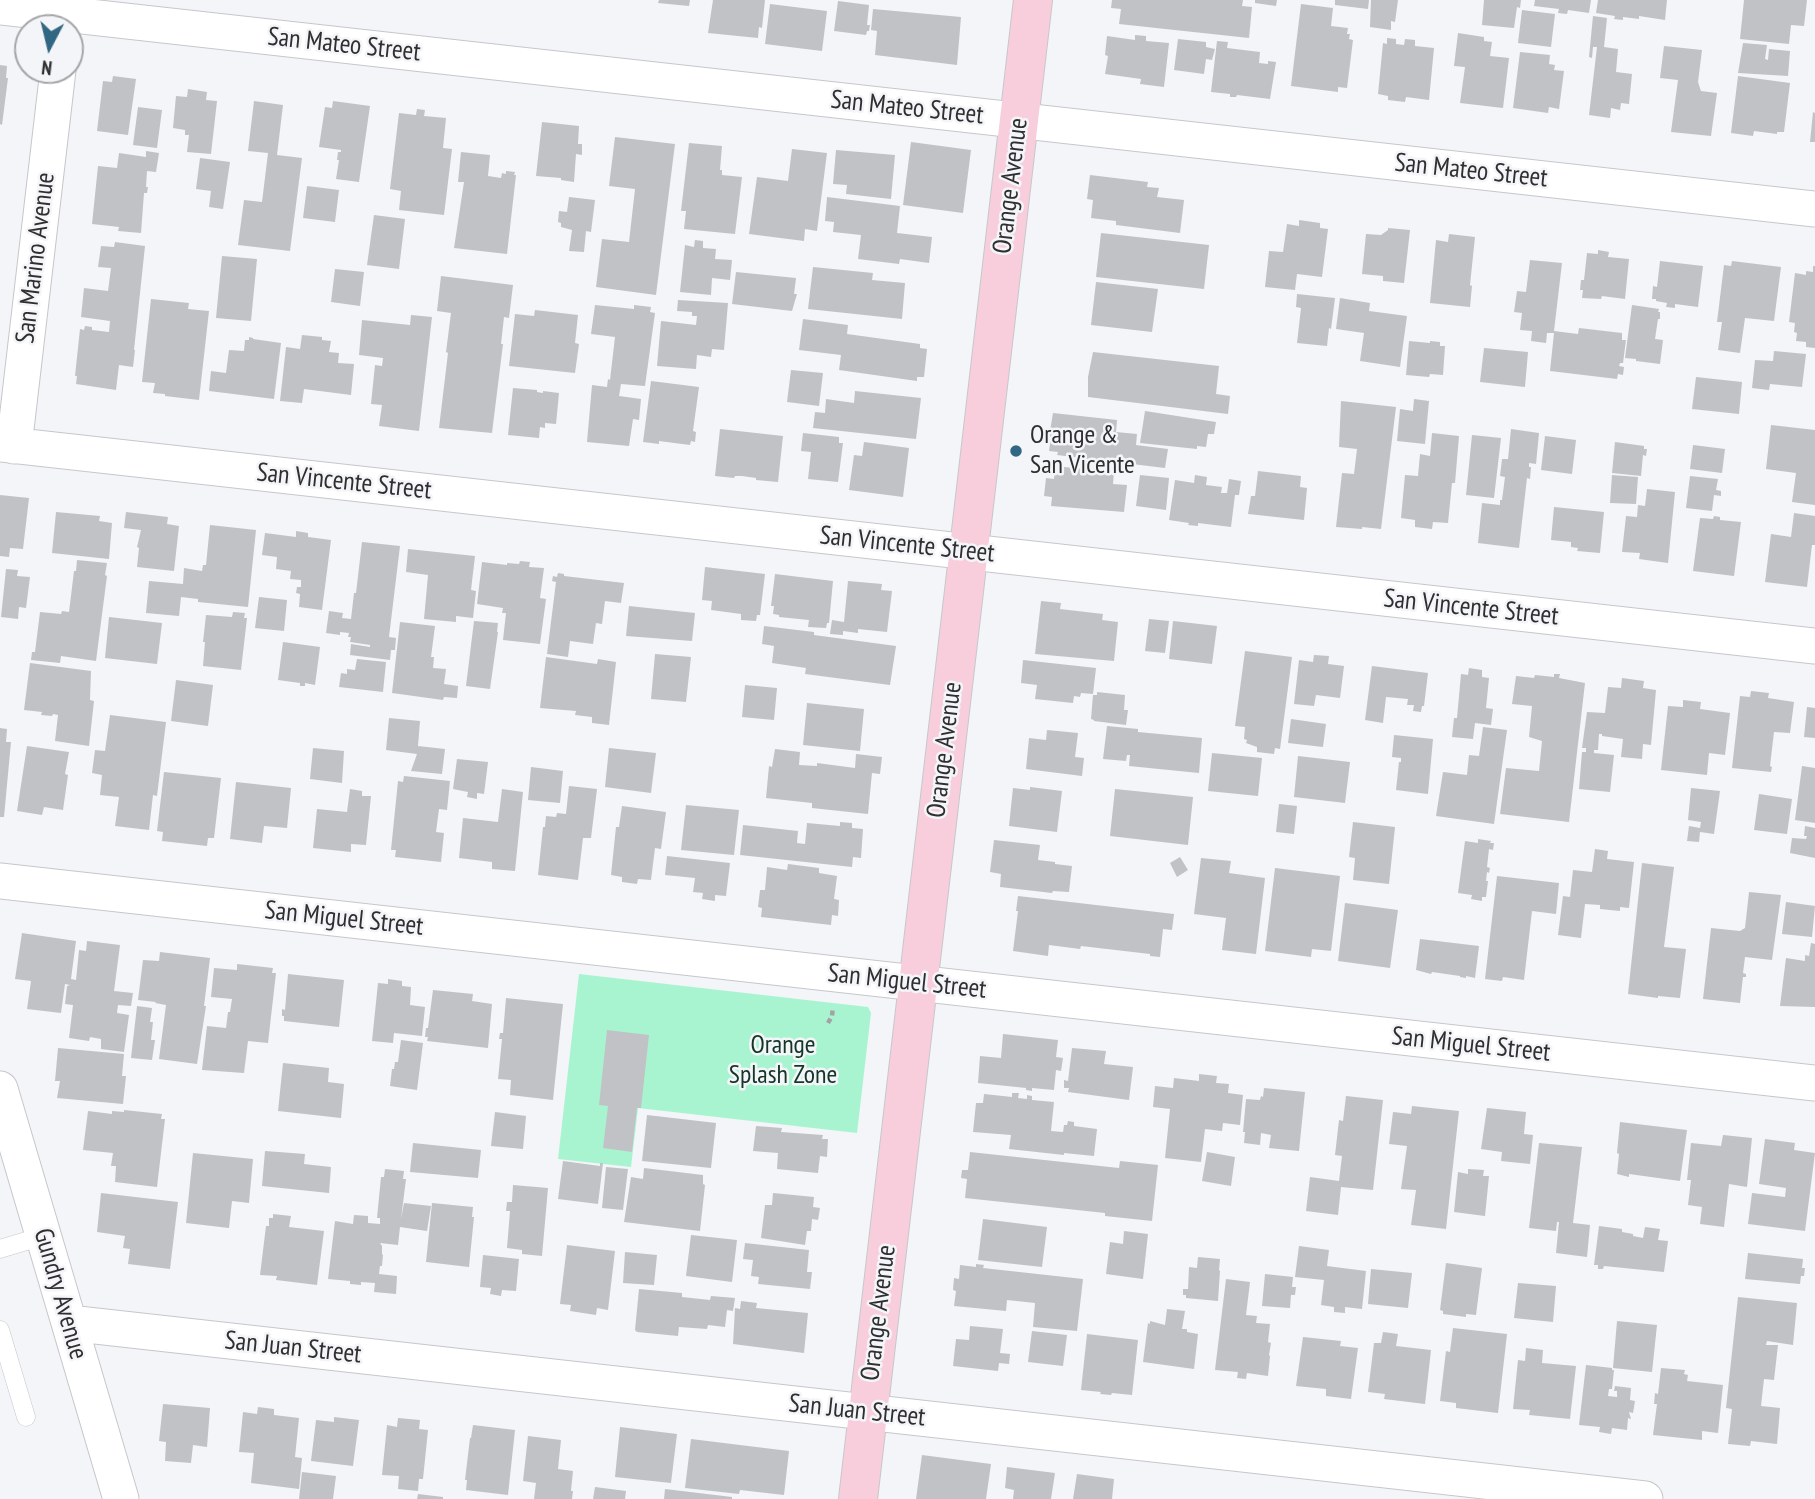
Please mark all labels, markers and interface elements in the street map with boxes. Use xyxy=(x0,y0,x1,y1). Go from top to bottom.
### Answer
north arrow xyxy=(14,14,84,84)
street label: San Mateo Street xyxy=(266,21,422,69)
text: N xyxy=(40,55,53,80)
street label: San Mateo Street xyxy=(829,84,985,132)
street label: Orange Avenue xyxy=(987,116,1035,256)
street label: San Mateo Street xyxy=(1393,147,1549,195)
street label: San Marino Avenue xyxy=(10,171,62,345)
place label: Orange & San Vicente xyxy=(1030,420,1135,481)
marker: Orange & San Vicente xyxy=(1008,443,1024,459)
street label: San Vincente Street xyxy=(255,457,433,507)
street label: San Vincente Street xyxy=(818,520,996,570)
street label: San Vincente Street xyxy=(1382,583,1560,633)
street label: Orange Avenue xyxy=(921,680,969,820)
street label: San Miguel Street xyxy=(263,895,425,943)
street label: San Miguel Street xyxy=(826,958,988,1006)
street label: San Miguel Street xyxy=(1390,1021,1552,1069)
park label: Orange Splash Zone xyxy=(729,1030,837,1092)
street label: Gundry Avenue xyxy=(26,1225,94,1363)
street label: Orange Avenue xyxy=(855,1243,903,1383)
street label: San Juan Street xyxy=(223,1325,363,1371)
street label: San Juan Street xyxy=(787,1388,927,1434)

